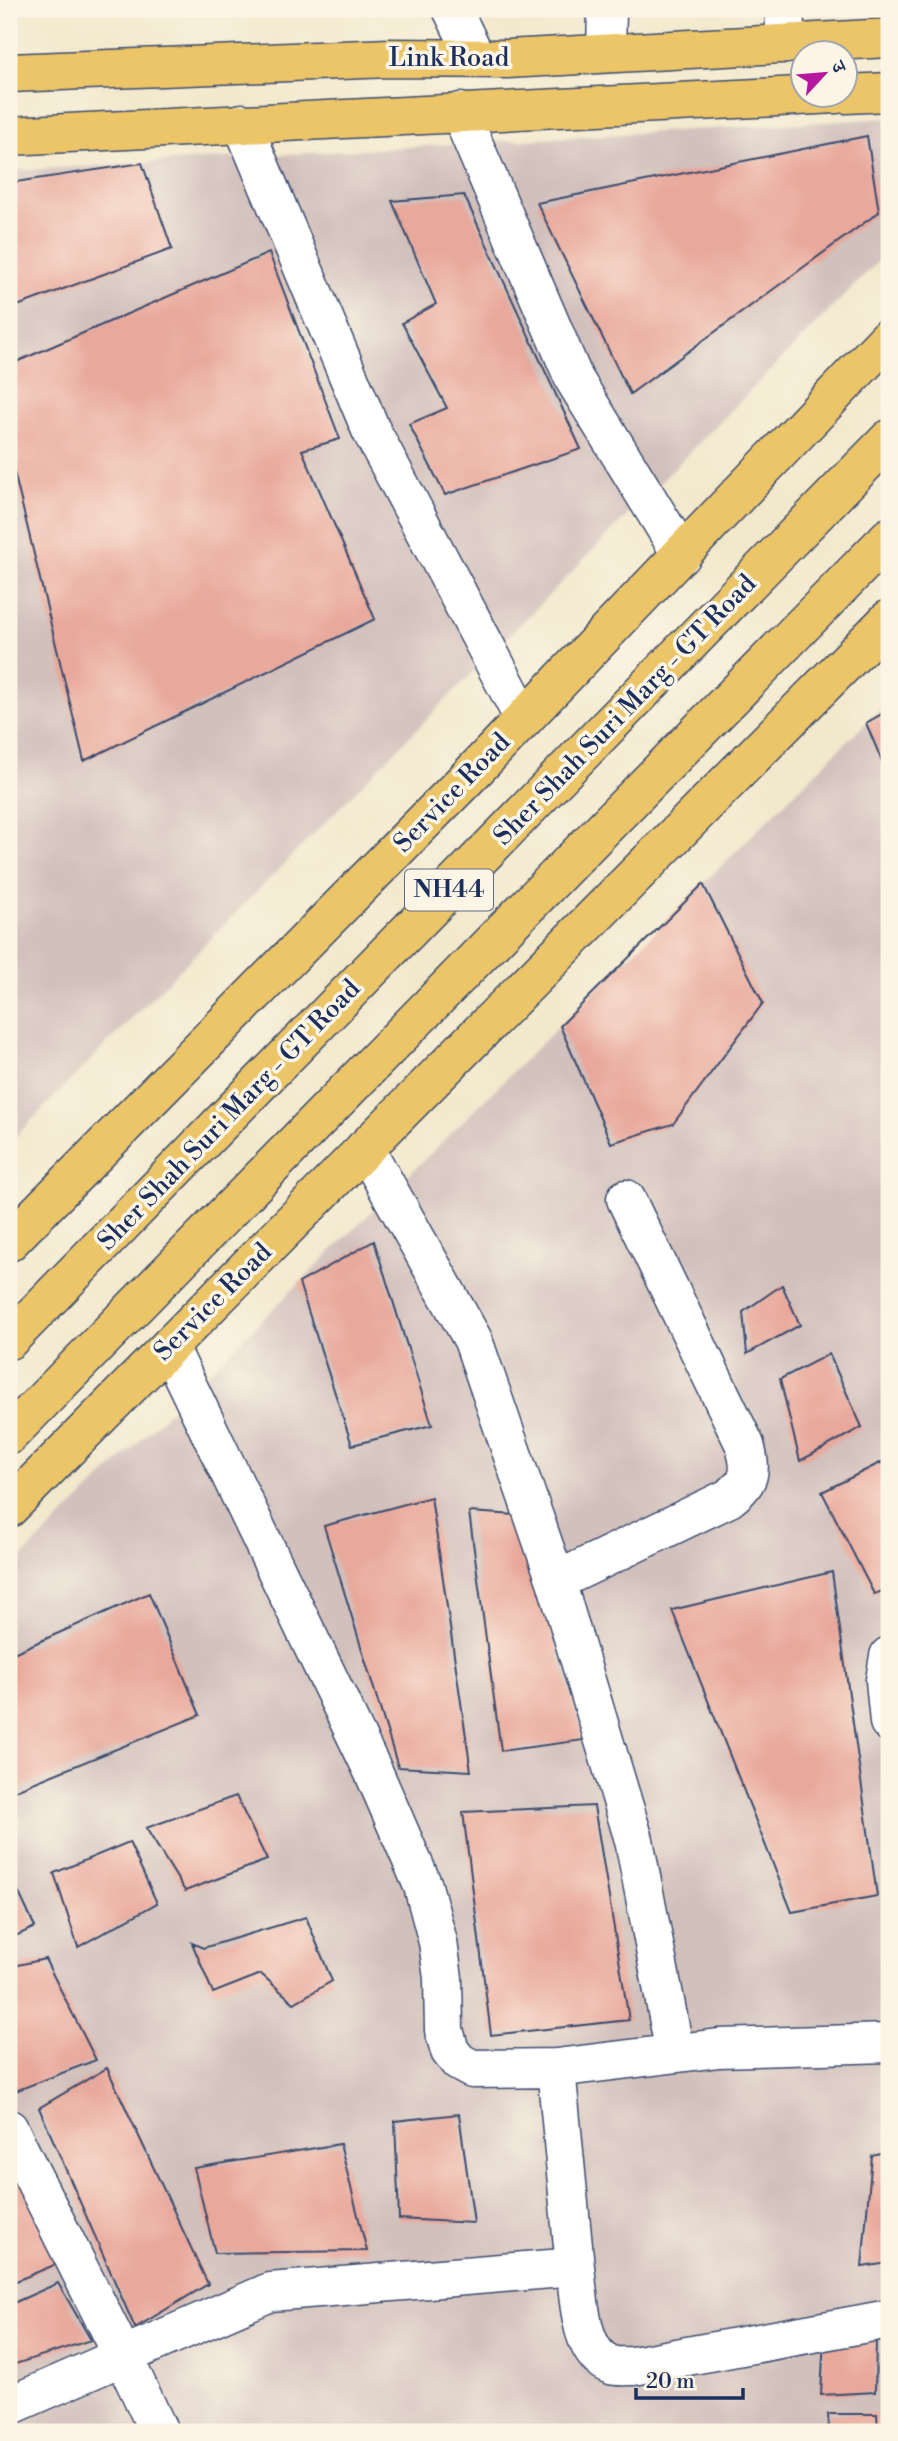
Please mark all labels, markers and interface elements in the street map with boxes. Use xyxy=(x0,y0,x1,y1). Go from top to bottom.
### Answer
north arrow xyxy=(790,38,860,108)
street label: Link Road xyxy=(389,42,509,74)
text: उ xyxy=(825,56,852,78)
street label: Sher Shah Suri Marg - GT Road xyxy=(487,568,763,852)
street label: Service Road xyxy=(387,726,517,859)
road number: NH44 xyxy=(405,870,493,910)
street label: Sher Shah Suri Marg - GT Road xyxy=(91,973,367,1257)
street label: Service Road xyxy=(147,1236,279,1368)
scale bar xyxy=(636,2357,742,2401)
text: 20 m xyxy=(646,2369,695,2395)

